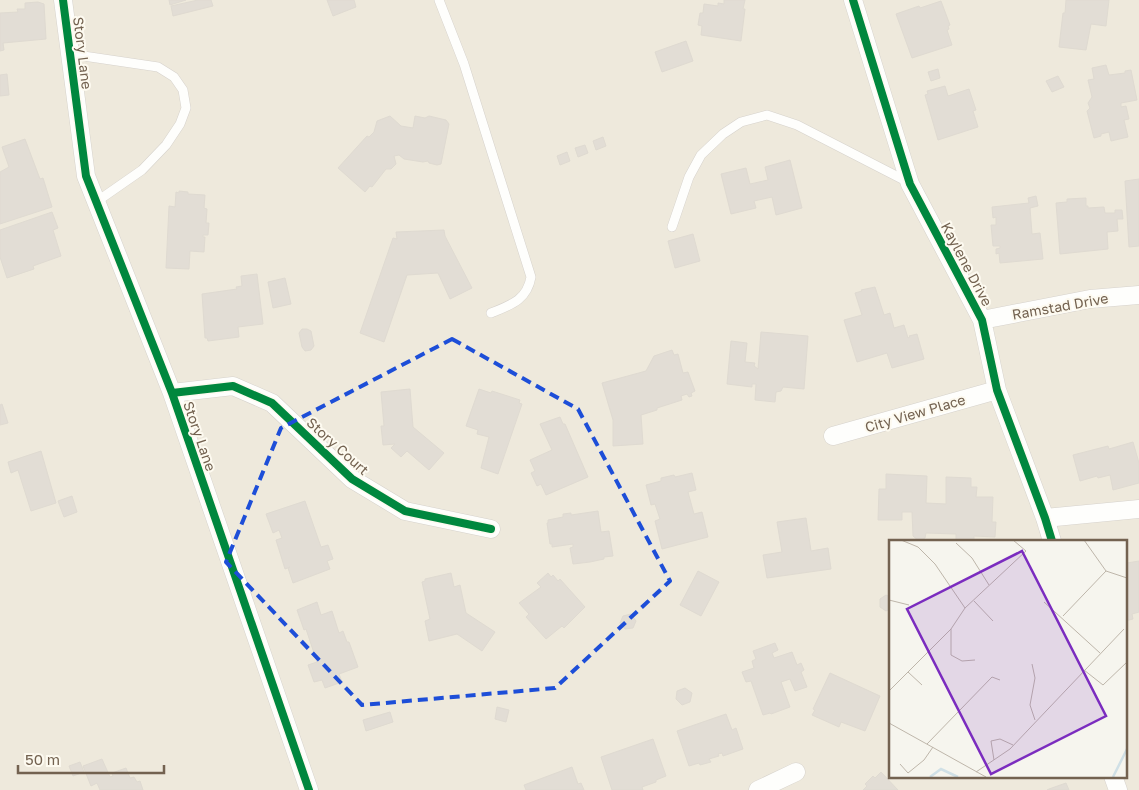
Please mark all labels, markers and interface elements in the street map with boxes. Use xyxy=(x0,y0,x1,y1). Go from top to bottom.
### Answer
street label: Story Lane xyxy=(70,16,96,90)
street label: Kaylene Drive xyxy=(938,219,996,309)
street label: Ramstad Drive xyxy=(1011,289,1109,323)
street label: City View Place xyxy=(863,391,967,435)
street label: Story Lane xyxy=(180,399,220,473)
street label: Story Court xyxy=(303,414,373,478)
inset map xyxy=(889,540,1126,778)
scale bar xyxy=(18,742,164,774)
text: 50 m xyxy=(25,750,60,768)

